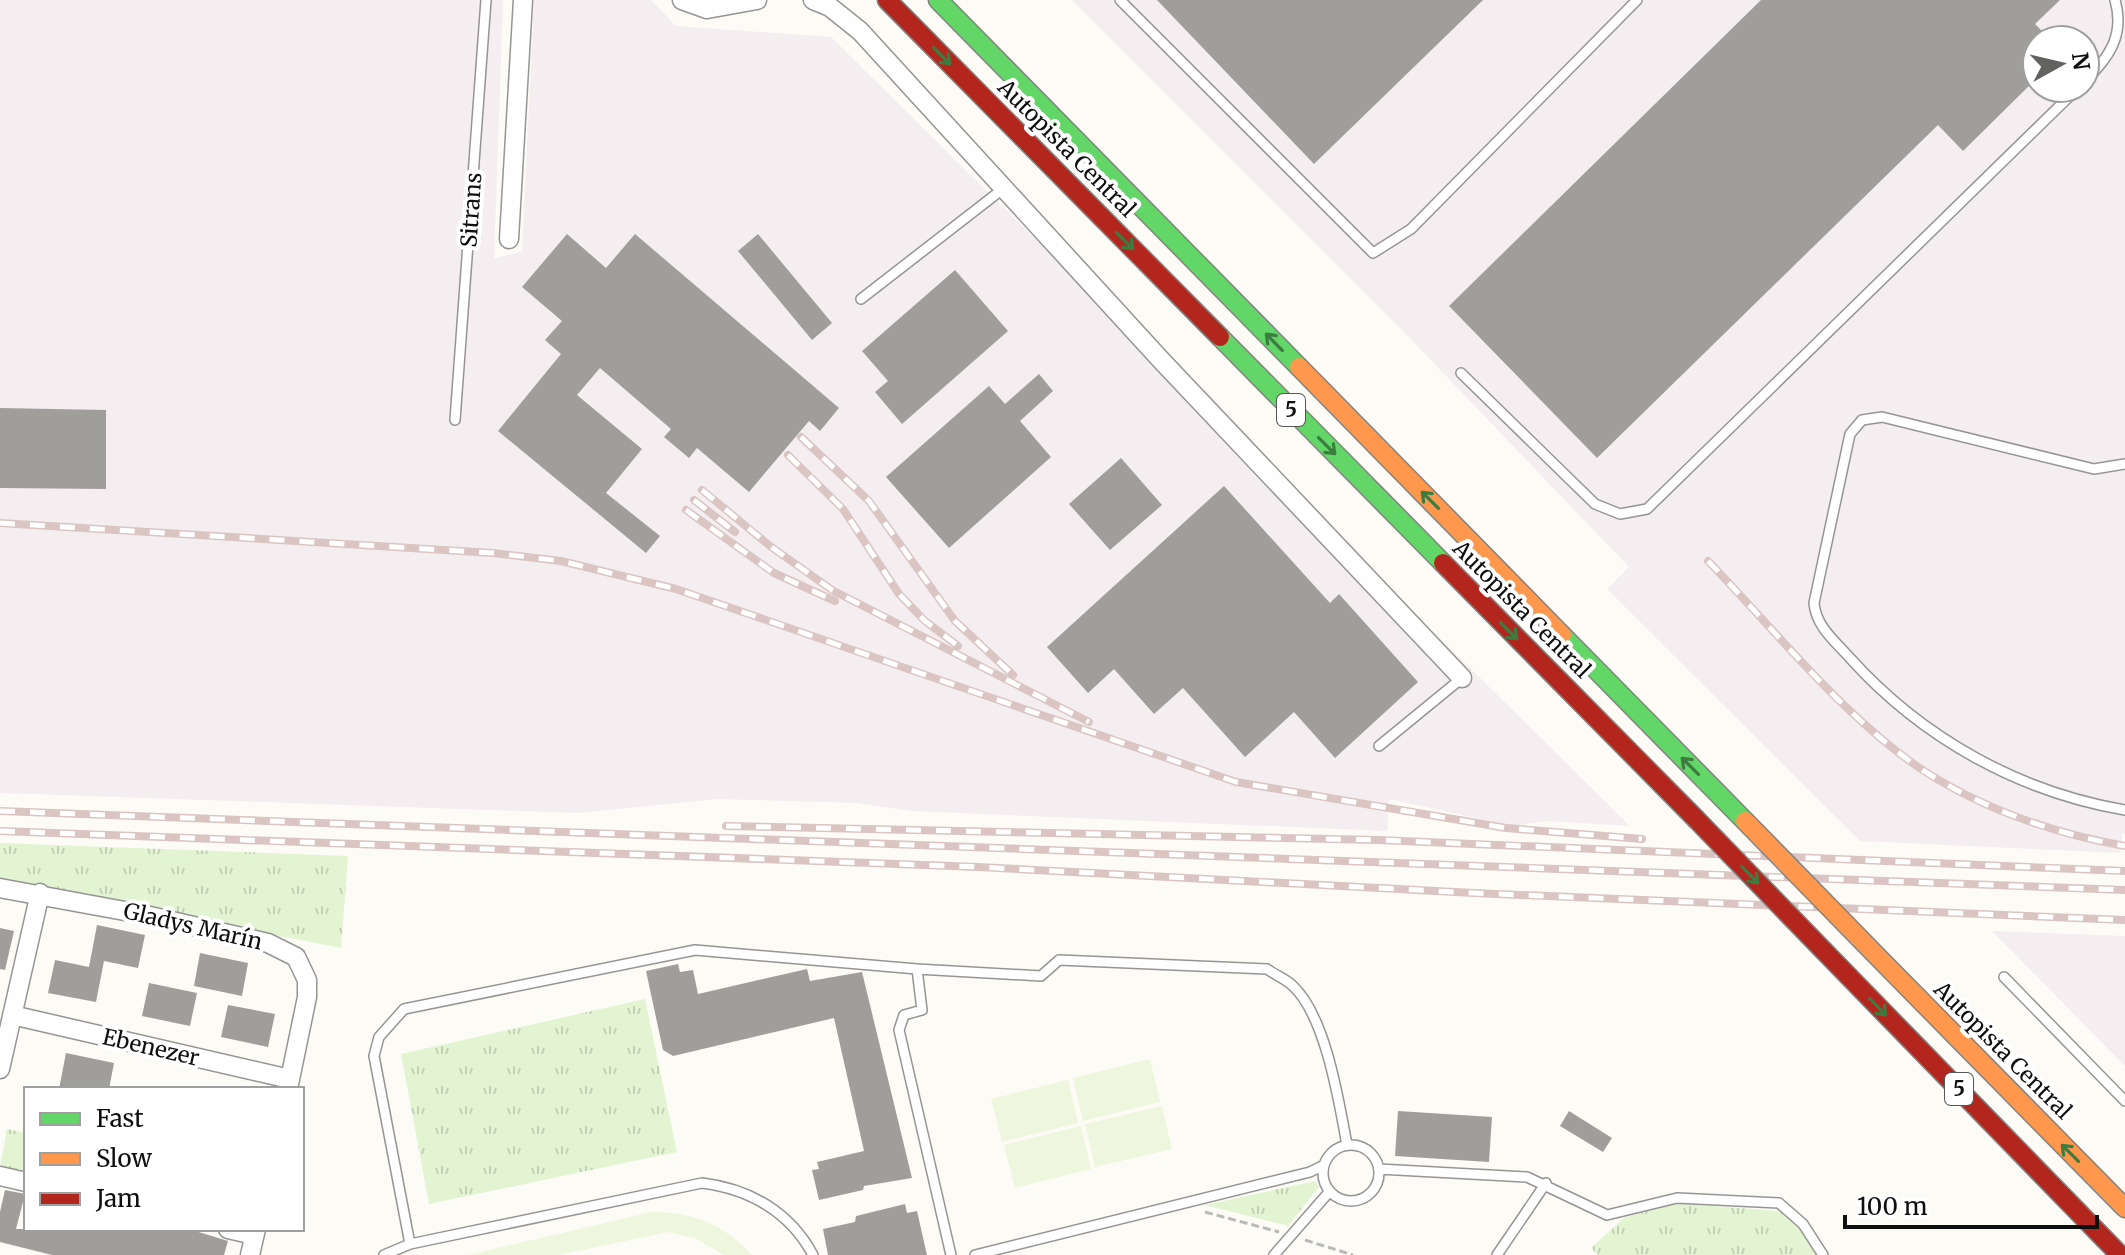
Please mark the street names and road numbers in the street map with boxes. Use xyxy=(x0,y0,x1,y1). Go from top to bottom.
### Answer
street label: Autopista Central xyxy=(991,72,1142,223)
street label: Sitrans xyxy=(454,172,488,248)
road number: 5 xyxy=(1277,394,1305,426)
street label: Autopista Central xyxy=(1446,533,1597,684)
street label: Gladys Marín xyxy=(121,896,266,956)
street label: Autopista Central xyxy=(1927,974,2078,1125)
street label: Ebenezer xyxy=(100,1022,202,1072)
road number: 5 xyxy=(1945,1073,1973,1105)

